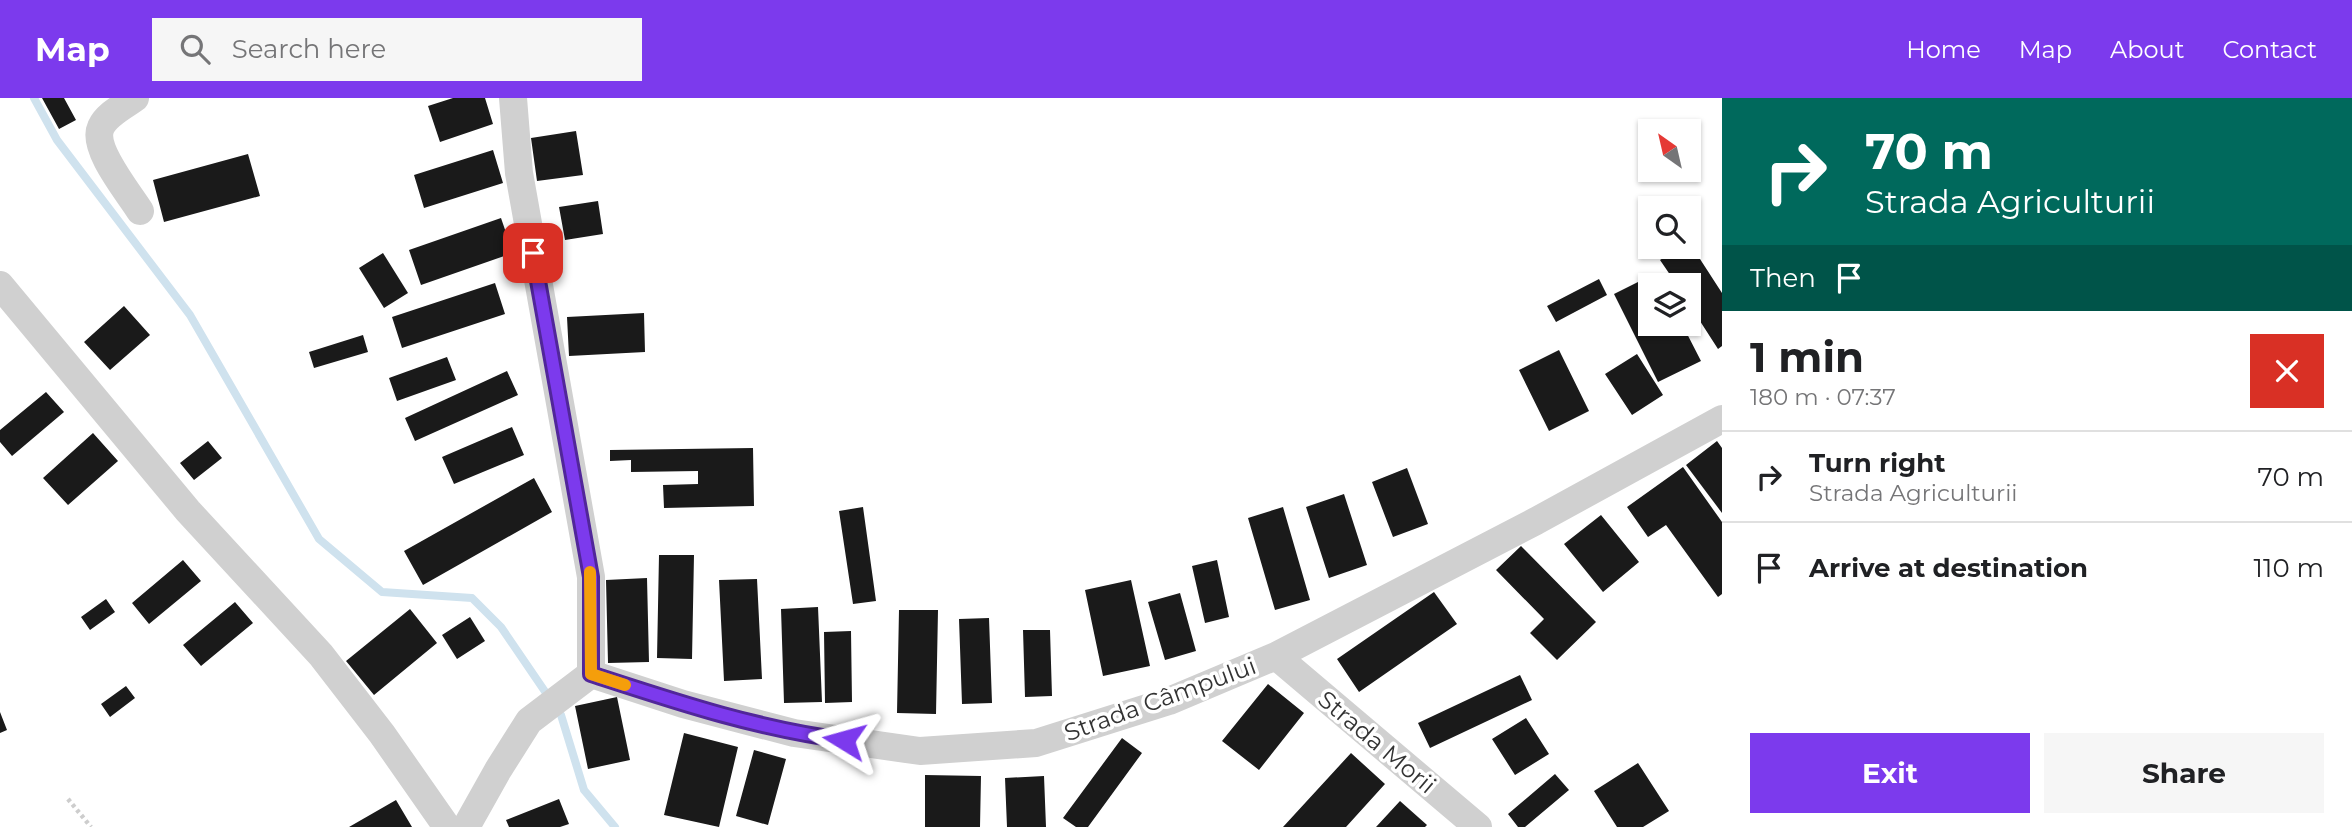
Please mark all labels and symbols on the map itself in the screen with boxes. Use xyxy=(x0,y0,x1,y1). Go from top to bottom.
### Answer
north arrow xyxy=(1638,119,1701,182)
pin xyxy=(503,223,563,283)
street label: Strada Câmpului xyxy=(1060,651,1260,747)
street label: Strada Morii xyxy=(1312,684,1442,800)
position arrow xyxy=(807,703,881,777)

